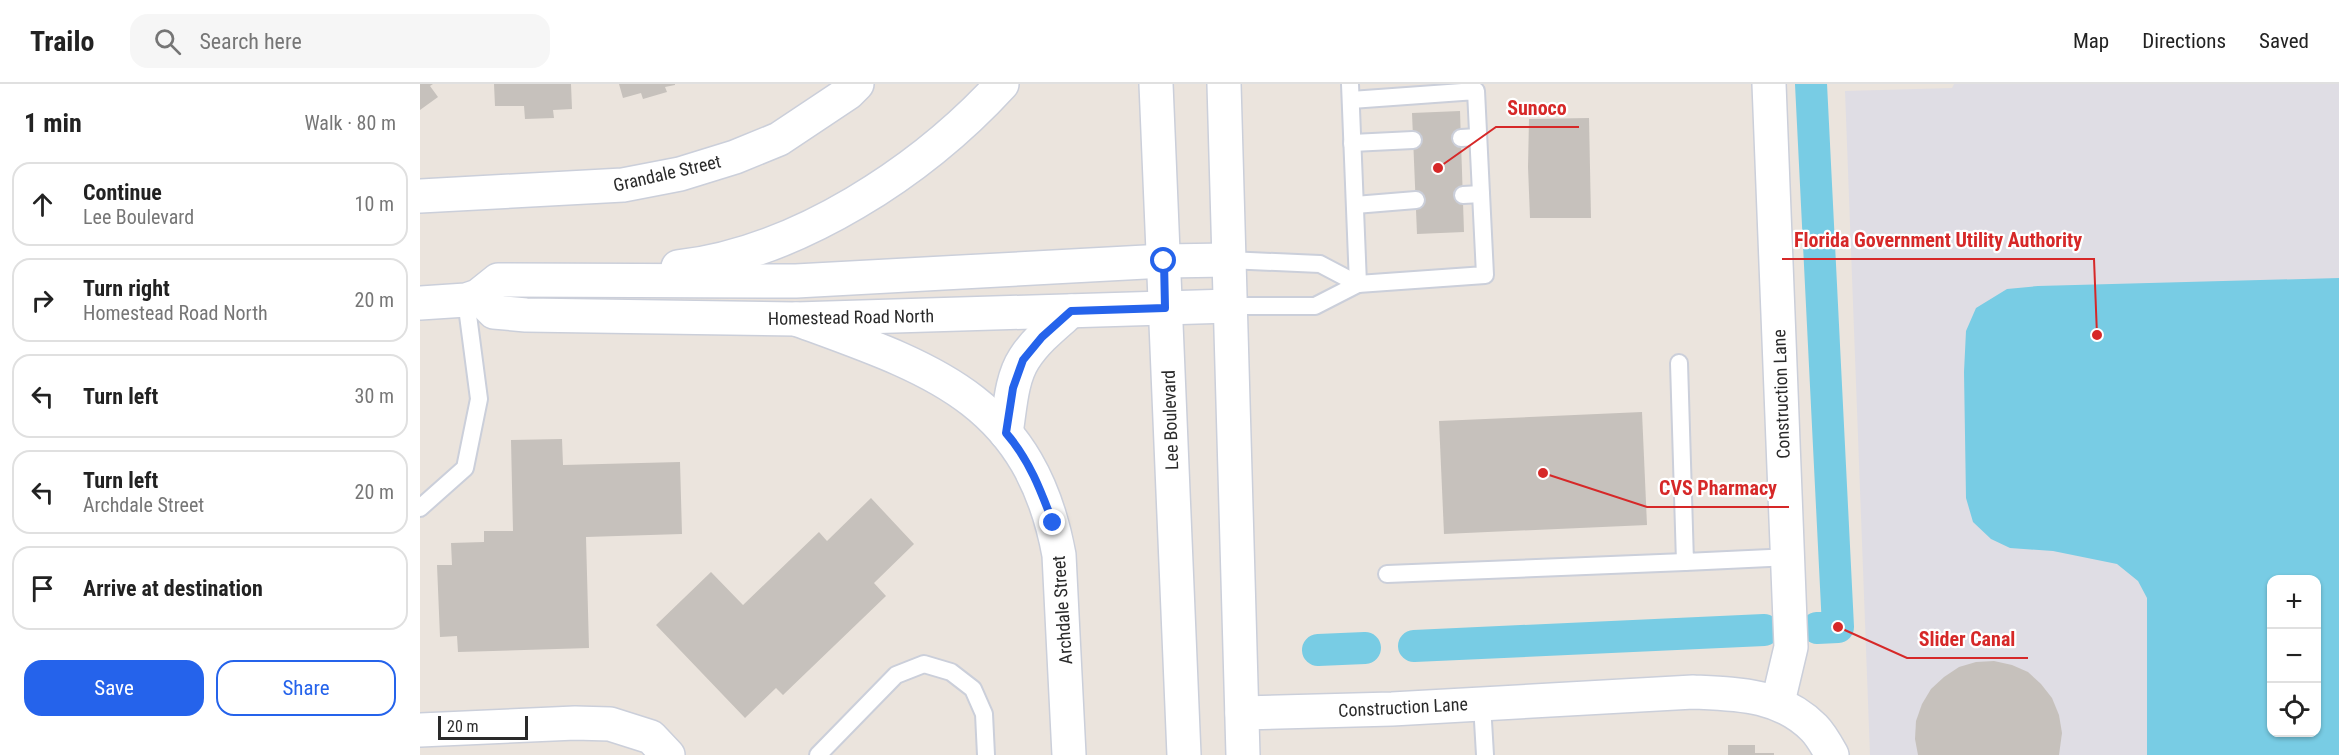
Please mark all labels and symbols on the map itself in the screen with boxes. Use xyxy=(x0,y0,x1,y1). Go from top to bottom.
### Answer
callout: Sunoco xyxy=(1496,89,1579,127)
text: Sunoco xyxy=(1507,96,1567,120)
street label: Grandale Street xyxy=(611,150,723,196)
callout: Florida Government Utility Authority xyxy=(1782,221,2094,259)
text: Florida Government Utility Authority xyxy=(1794,228,2082,252)
route start xyxy=(1150,247,1176,273)
street label: Homestead Road North xyxy=(768,305,934,329)
street label: Construction Lane xyxy=(1768,329,1794,459)
street label: Lee Boulevard xyxy=(1158,370,1182,470)
callout: CVS Pharmacy xyxy=(1647,469,1789,507)
text: CVS Pharmacy xyxy=(1659,476,1777,500)
route end xyxy=(1039,509,1065,535)
street label: Archdale Street xyxy=(1048,555,1076,665)
callout: Slider Canal xyxy=(1907,620,2028,658)
text: Slider Canal xyxy=(1919,627,2015,651)
street label: Construction Lane xyxy=(1338,693,1468,721)
scale bar xyxy=(438,713,528,740)

